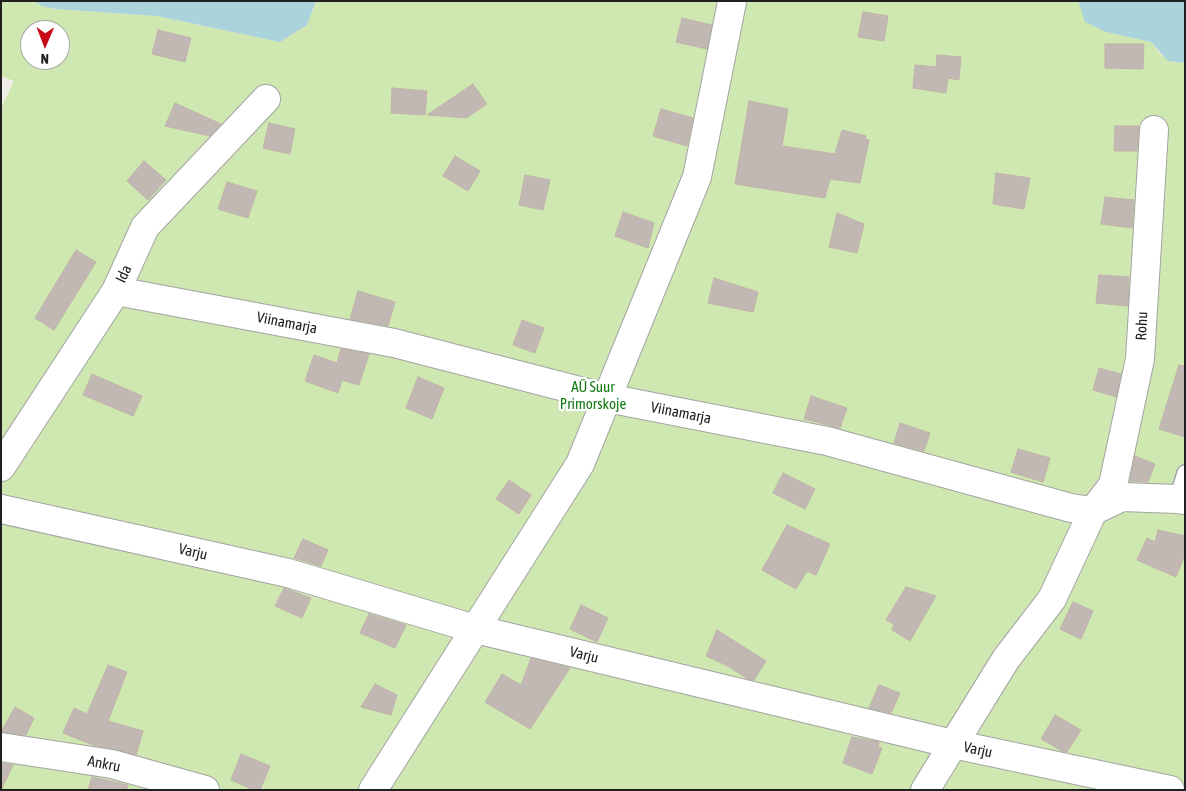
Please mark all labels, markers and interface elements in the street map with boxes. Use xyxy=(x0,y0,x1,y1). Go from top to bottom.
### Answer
north arrow xyxy=(20,20,70,70)
text: N xyxy=(40,51,49,67)
street label: Ida xyxy=(112,262,136,286)
street label: Viinamarja xyxy=(255,308,319,338)
street label: Rohu xyxy=(1132,311,1152,341)
park label: AÜ Suur Primorskoje xyxy=(560,378,626,413)
street label: Viinamarja xyxy=(649,398,713,428)
street label: Varju xyxy=(177,540,209,564)
street label: Varju xyxy=(568,643,600,667)
street label: Varju xyxy=(962,738,994,762)
street label: Ankru xyxy=(86,752,122,776)

